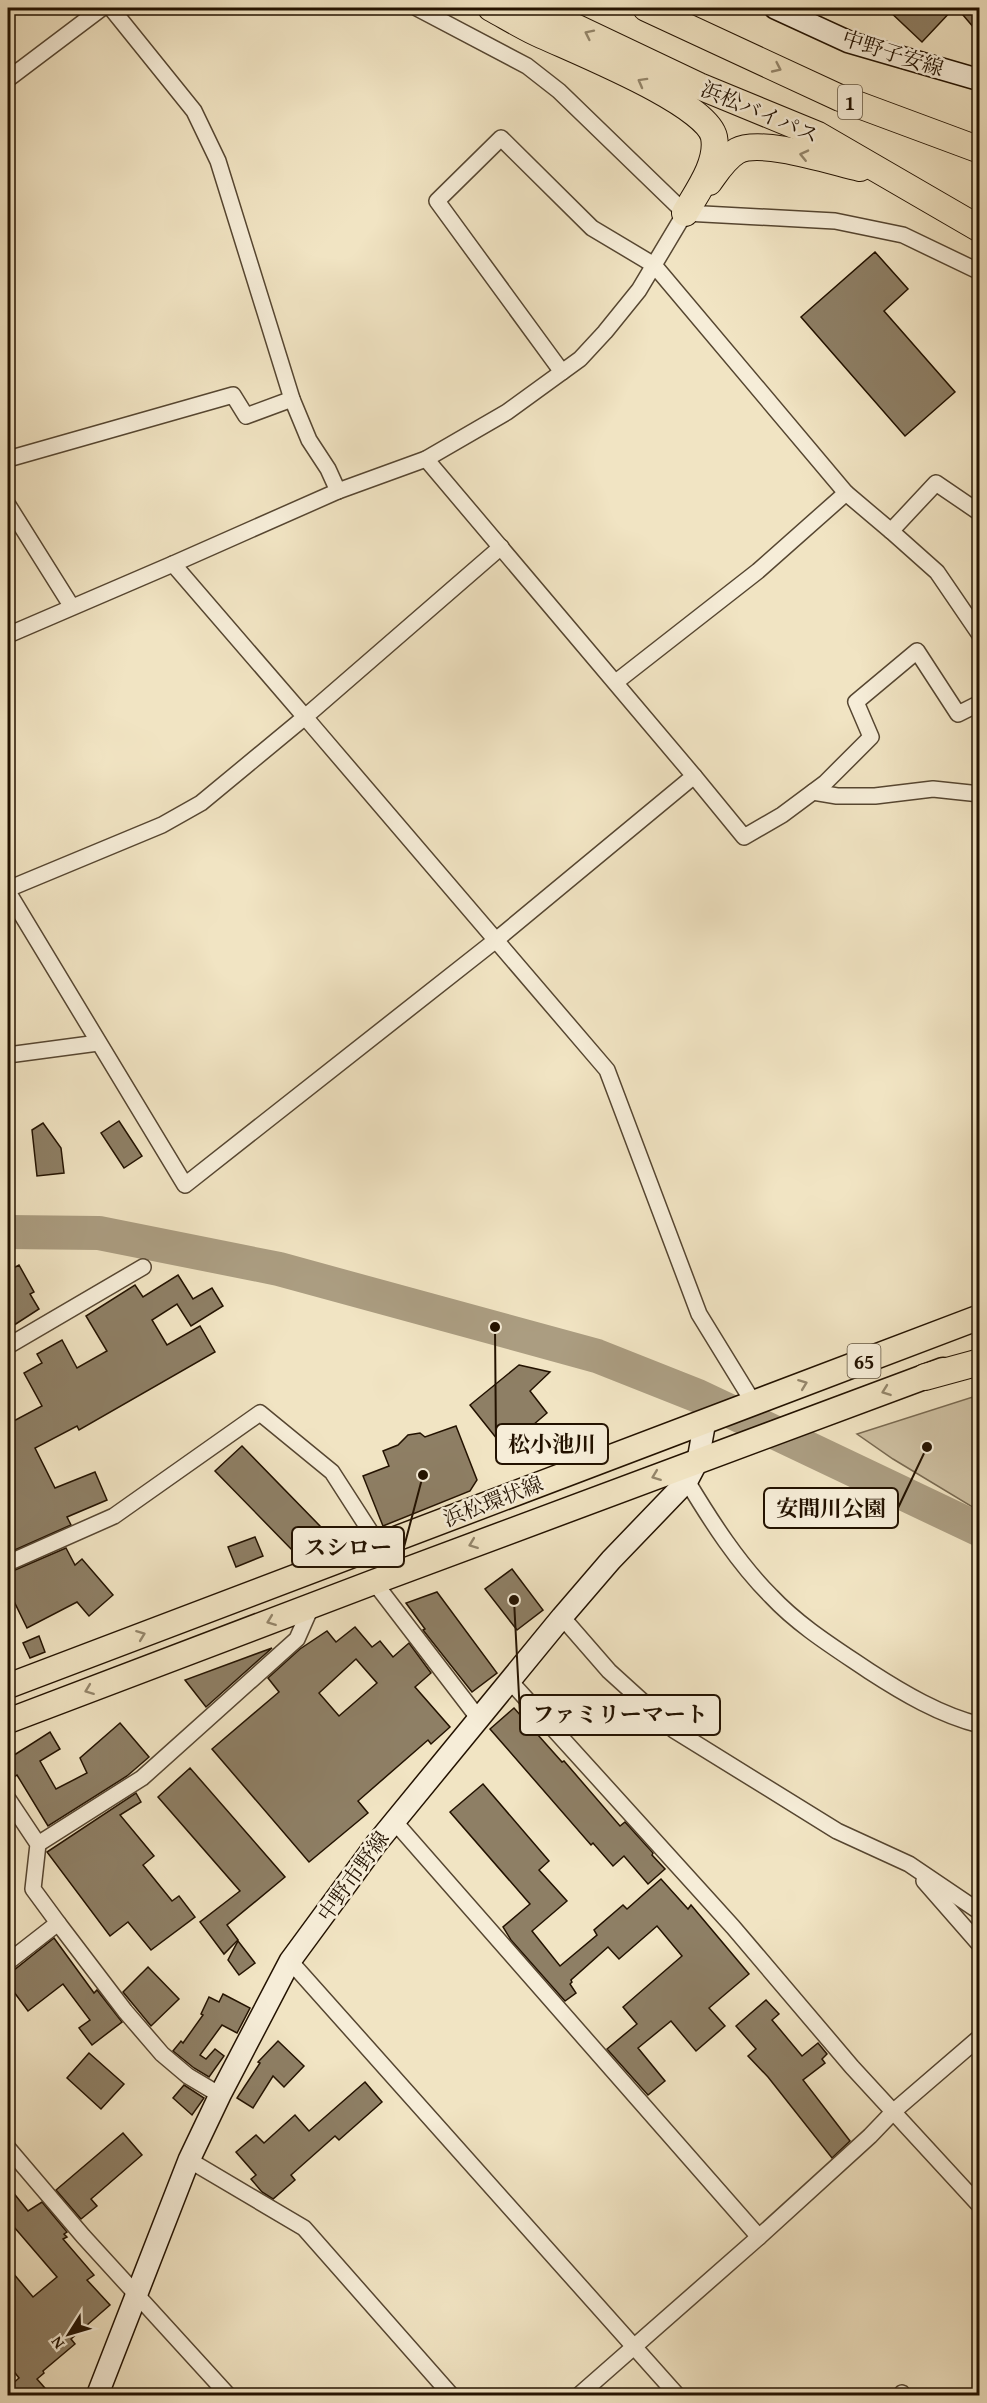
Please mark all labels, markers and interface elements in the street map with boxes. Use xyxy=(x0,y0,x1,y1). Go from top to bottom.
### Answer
street label: 中野子安線 xyxy=(838,22,948,84)
one-way arrow xyxy=(585,29,596,41)
one-way arrow xyxy=(770,61,781,73)
street label: 浜松バイパス xyxy=(696,73,824,151)
one-way arrow xyxy=(637,78,648,89)
road number: 1 xyxy=(838,85,862,119)
one-way arrow xyxy=(799,150,809,163)
road number: 65 xyxy=(848,1344,880,1378)
one-way arrow xyxy=(797,1378,808,1391)
one-way arrow xyxy=(881,1384,892,1396)
callout: 松小池川 xyxy=(496,1424,608,1464)
text: 松小池川 xyxy=(508,1428,596,1460)
street label: 浜松環状線 xyxy=(438,1468,548,1534)
one-way arrow xyxy=(651,1469,662,1481)
callout: 安間川公園 xyxy=(764,1488,898,1528)
text: 安間川公園 xyxy=(776,1492,886,1524)
callout: スシロー xyxy=(292,1527,404,1567)
text: スシロー xyxy=(304,1531,392,1563)
one-way arrow xyxy=(468,1537,479,1550)
one-way arrow xyxy=(266,1614,277,1626)
one-way arrow xyxy=(135,1630,146,1642)
one-way arrow xyxy=(84,1683,95,1696)
callout: ファミリーマート xyxy=(520,1695,720,1735)
text: ファミリーマート xyxy=(532,1698,708,1730)
street label: 中野市野線 xyxy=(310,1824,396,1928)
north arrow xyxy=(39,2304,99,2364)
text: N xyxy=(44,2331,70,2355)

